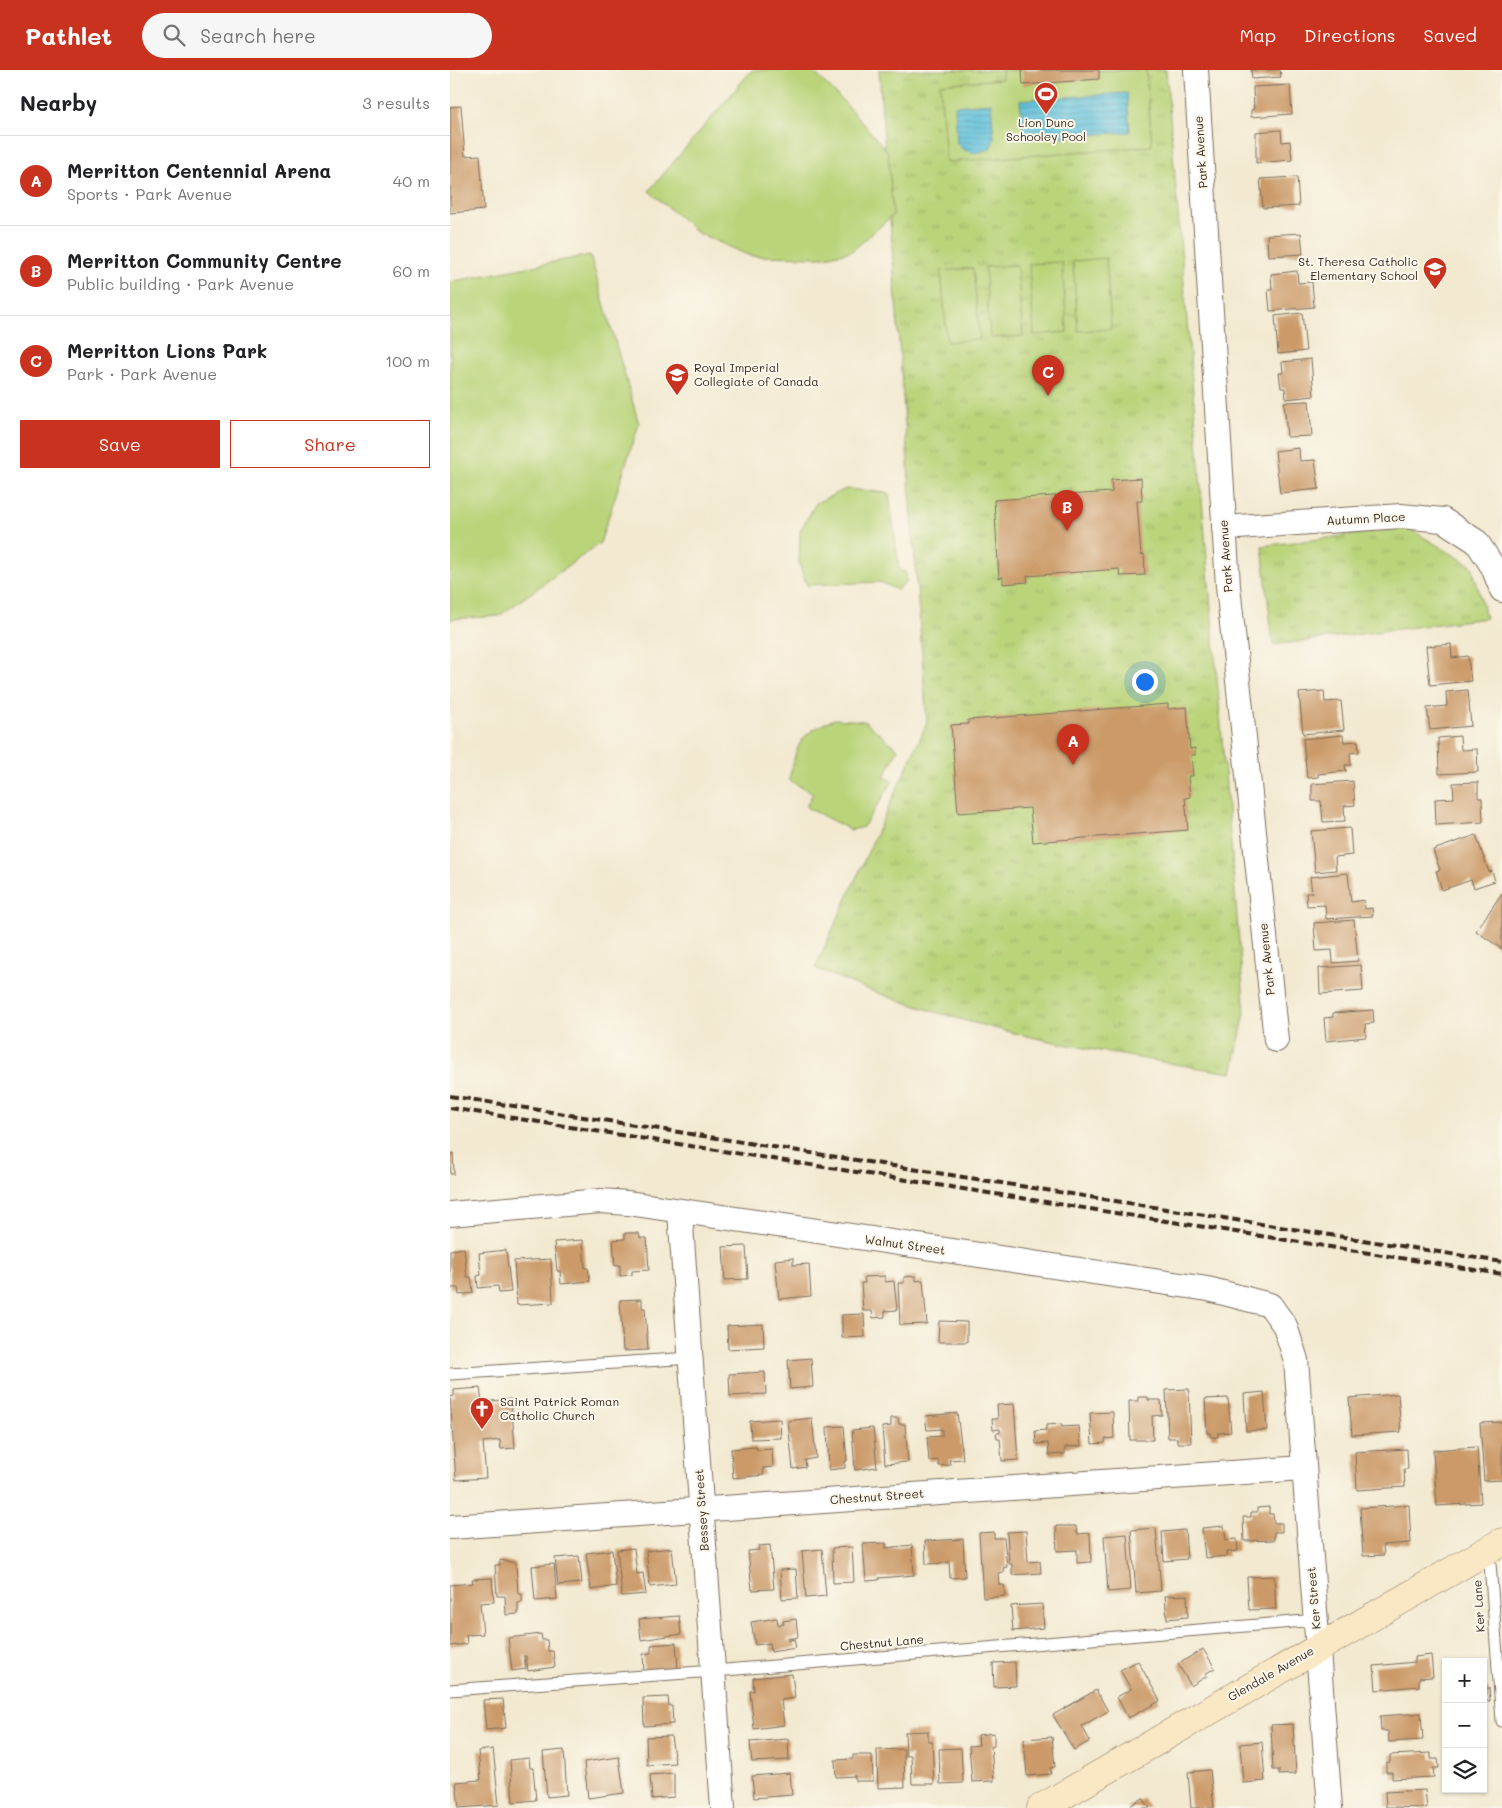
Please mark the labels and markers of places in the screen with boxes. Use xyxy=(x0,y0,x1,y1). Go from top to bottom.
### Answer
sports icon: Lion Dunc Schooley Pool xyxy=(1033,81,1059,115)
place label: Lion Dunc Schooley Pool xyxy=(1006,114,1086,144)
place label: St. Theresa Catholic Elementary School xyxy=(1298,253,1418,283)
school or university icon: St. Theresa Catholic Elementary School xyxy=(1422,256,1448,290)
pin: C xyxy=(1032,355,1064,396)
place label: Royal Imperial Collegiate of Canada xyxy=(694,359,819,389)
school or university icon: Royal Imperial Collegiate of Canada xyxy=(664,362,690,396)
pin: B xyxy=(1051,490,1083,531)
pin: A xyxy=(1057,724,1089,765)
place label: Saint Patrick Roman Catholic Church xyxy=(500,1393,619,1423)
church icon: Saint Patrick Roman Catholic Church xyxy=(469,1396,495,1430)

